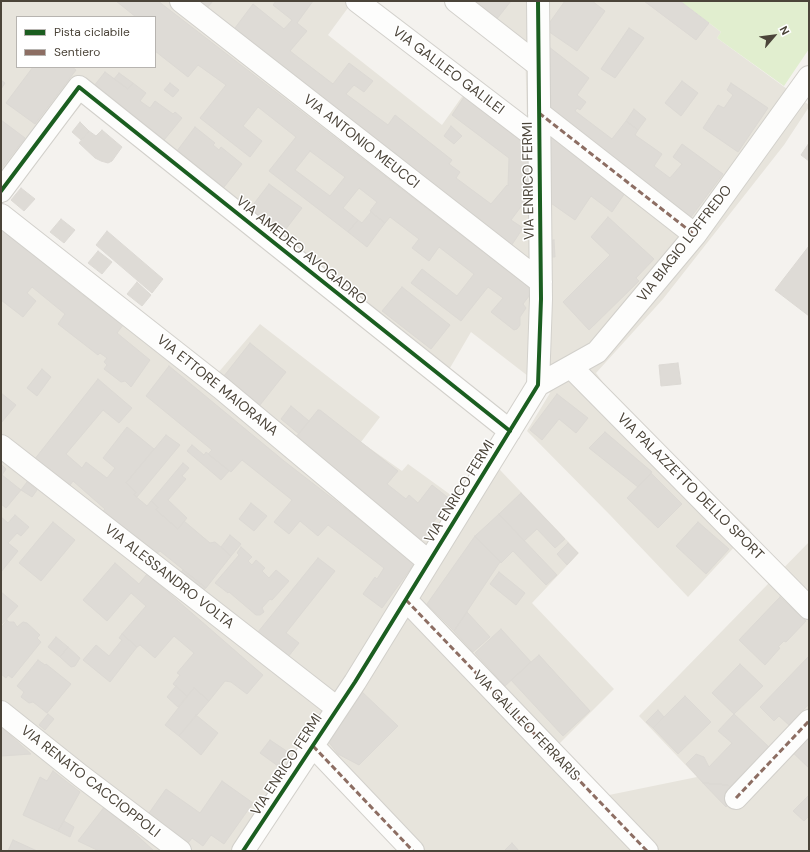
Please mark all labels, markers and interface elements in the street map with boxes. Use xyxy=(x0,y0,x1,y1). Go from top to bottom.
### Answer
legend xyxy=(16,16,156,68)
north arrow xyxy=(754,16,794,56)
text: Pista ciclabile xyxy=(54,24,130,40)
street label: VIA GALILEO GALILEI xyxy=(389,24,507,118)
text: N xyxy=(777,24,793,37)
text: Sentiero xyxy=(54,44,100,60)
street label: VIA ANTONIO MEUCCI xyxy=(300,92,422,192)
street label: VIA ENRICO FERMI xyxy=(520,122,538,240)
street label: VIA BIAGIO LOFFREDO xyxy=(634,182,736,306)
street label: VIA AMEDEO AVOGADRO xyxy=(232,193,370,309)
street label: VIA ETTORE MAIORANA xyxy=(153,332,281,440)
street label: VIA PALAZZETTO DELLO SPORT xyxy=(613,410,767,564)
street label: VIA ENRICO FERMI xyxy=(422,437,498,547)
street label: VIA ALESSANDRO VOLTA xyxy=(101,521,237,633)
street label: VIA GALILEO FERRARIS xyxy=(469,667,583,785)
street label: VIA ENRICO FERMI xyxy=(248,711,326,819)
street label: VIA RENATO CACCIOPPOLI xyxy=(17,722,163,842)

